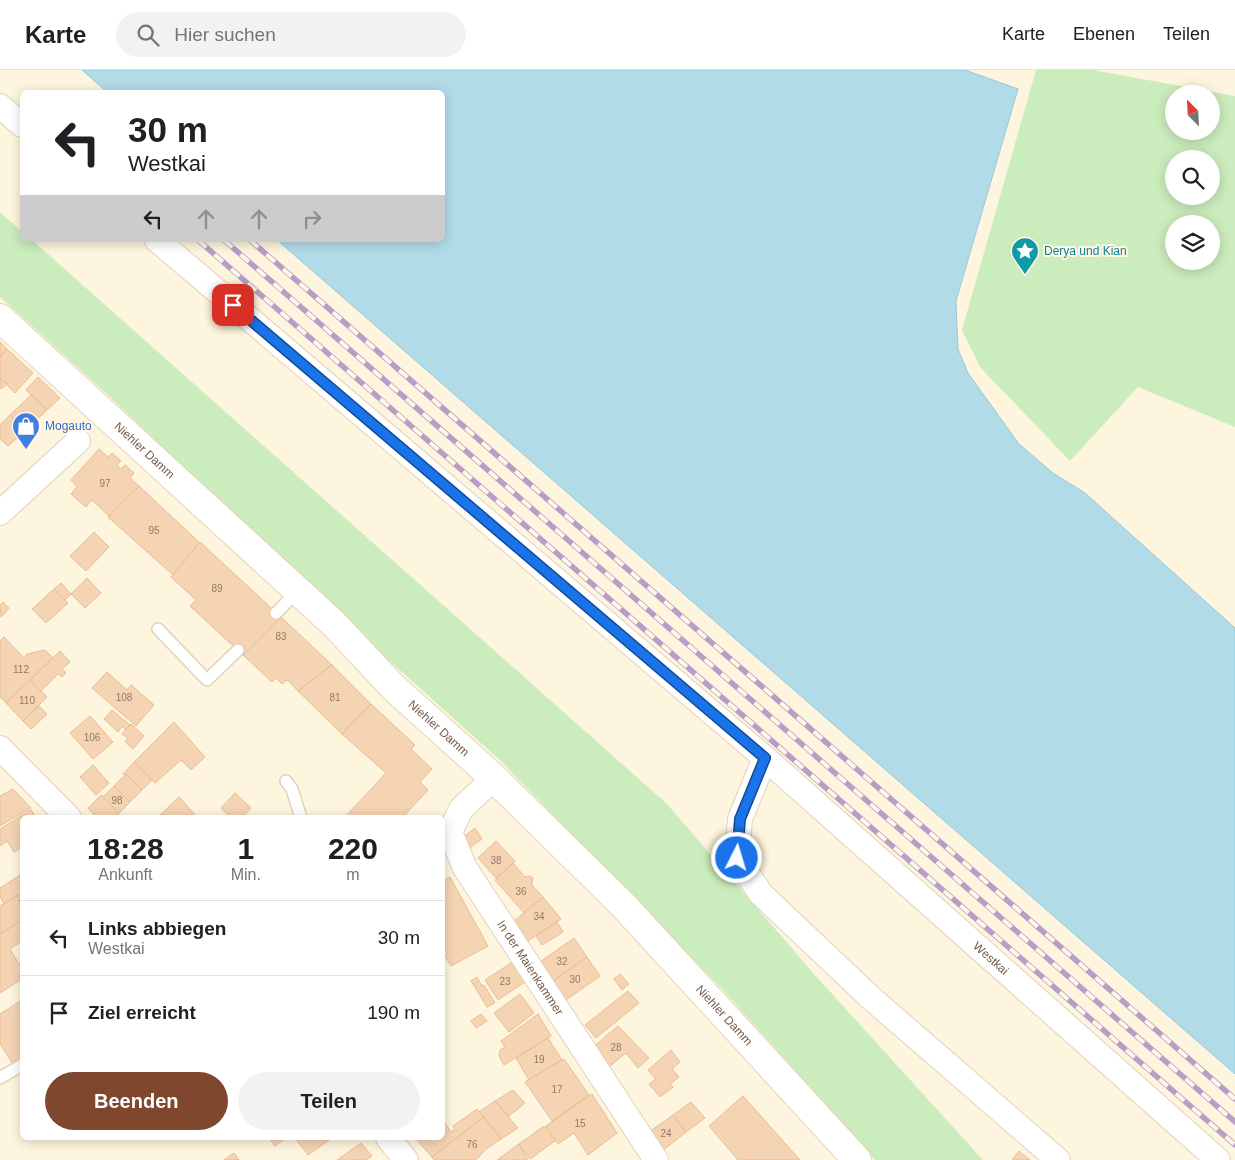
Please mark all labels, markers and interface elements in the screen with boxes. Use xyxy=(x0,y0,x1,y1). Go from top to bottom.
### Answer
search box xyxy=(116,12,466,57)
text: Karte xyxy=(25,21,86,48)
icon: search xyxy=(134,21,162,49)
text: Hier suchen xyxy=(174,24,276,45)
text: Karte xyxy=(1002,24,1045,44)
text: Ebenen xyxy=(1073,24,1135,44)
text: Teilen xyxy=(1163,24,1210,44)
north arrow xyxy=(1165,85,1220,140)
map controls xyxy=(1165,85,1220,270)
icon: left xyxy=(45,110,110,175)
text: 30 m xyxy=(128,110,208,149)
button: search xyxy=(1165,150,1220,205)
text: Westkai xyxy=(128,151,206,176)
icon: left xyxy=(139,205,167,233)
icon: ahead xyxy=(192,205,220,233)
icon: ahead xyxy=(245,205,273,233)
icon: right xyxy=(298,205,326,233)
button: layers xyxy=(1165,215,1220,270)
place icon: Derya und Kian xyxy=(1010,236,1040,275)
place label: Derya und Kian xyxy=(1044,244,1127,258)
pin xyxy=(212,284,254,326)
icon: arrive xyxy=(219,291,247,319)
shop icon: Mogauto xyxy=(11,411,41,450)
place label: Mogauto xyxy=(45,419,92,433)
street label: Niehler Damm xyxy=(111,419,178,481)
house number: 97 xyxy=(99,478,111,489)
house number: 95 xyxy=(148,525,160,536)
house number: 89 xyxy=(211,583,223,594)
house number: 83 xyxy=(275,631,287,642)
house number: 112 xyxy=(13,664,29,675)
house number: 108 xyxy=(116,692,133,703)
house number: 81 xyxy=(329,692,341,703)
house number: 110 xyxy=(19,695,35,706)
street label: Niehler Damm xyxy=(406,697,472,759)
house number: 106 xyxy=(84,732,101,743)
house number: 98 xyxy=(111,795,123,806)
position arrow xyxy=(710,831,762,883)
text: 18:28 xyxy=(87,832,164,865)
text: 1 xyxy=(237,832,254,865)
text: 220 xyxy=(328,832,378,865)
house number: 38 xyxy=(490,855,502,866)
text: Ankunft xyxy=(98,866,152,883)
text: Min. xyxy=(231,866,261,883)
text: m xyxy=(346,866,360,883)
house number: 36 xyxy=(515,886,527,897)
house number: 34 xyxy=(533,911,545,922)
text: Links abbiegen xyxy=(88,918,226,939)
street label: In der Maienkammer xyxy=(494,918,566,1018)
icon: left xyxy=(45,924,73,952)
text: 30 m xyxy=(378,927,420,948)
street label: Westkai xyxy=(970,939,1011,978)
text: Westkai xyxy=(88,940,145,957)
house number: 32 xyxy=(556,956,568,967)
house number: 30 xyxy=(569,974,581,985)
house number: 23 xyxy=(499,976,511,987)
street label: Niehler Damm xyxy=(693,982,755,1048)
icon: arrive xyxy=(45,999,73,1027)
text: Ziel erreicht xyxy=(88,1002,196,1023)
text: 190 m xyxy=(367,1002,420,1023)
house number: 28 xyxy=(610,1042,622,1053)
house number: 19 xyxy=(533,1054,545,1065)
button: Beenden xyxy=(45,1072,228,1130)
button: Teilen xyxy=(238,1072,420,1130)
house number: 17 xyxy=(551,1084,563,1095)
house number: 15 xyxy=(574,1118,586,1129)
house number: 24 xyxy=(660,1128,672,1139)
house number: 76 xyxy=(466,1139,478,1150)

